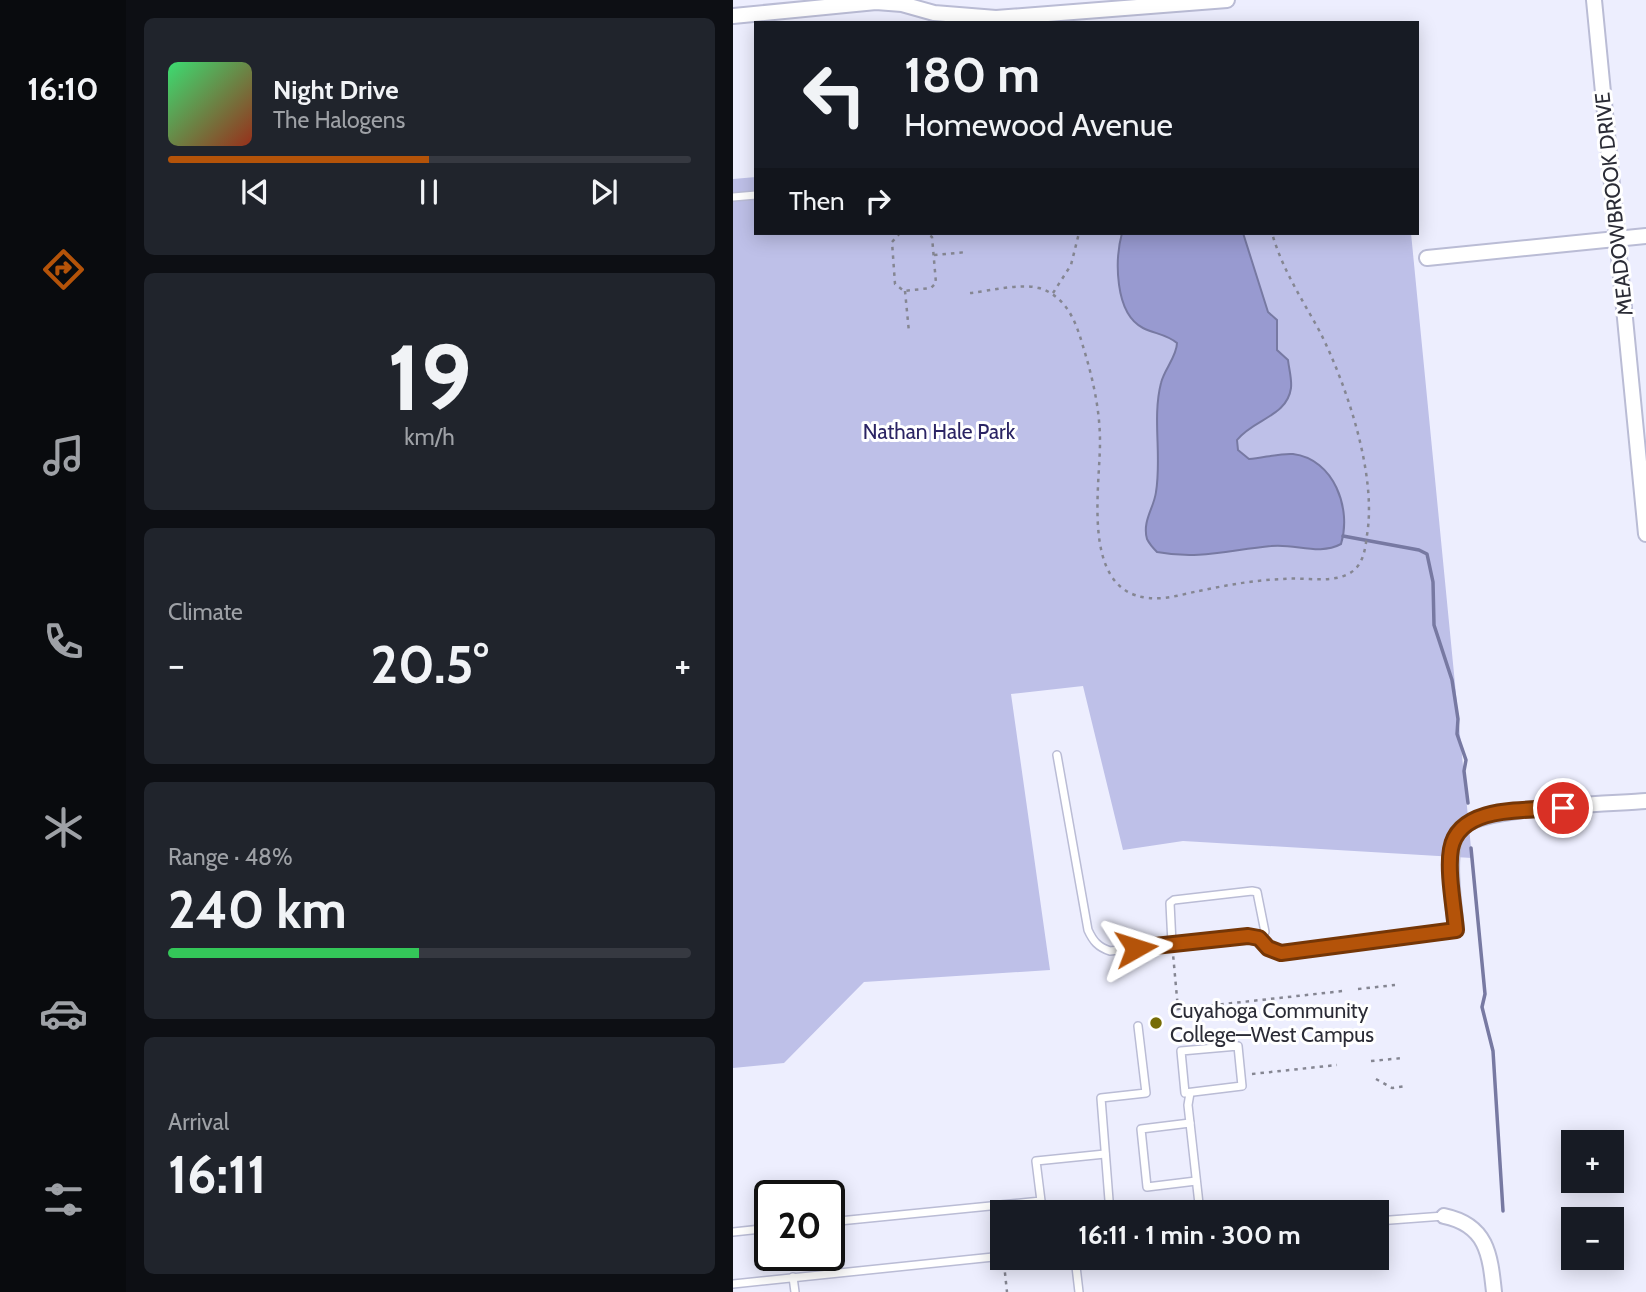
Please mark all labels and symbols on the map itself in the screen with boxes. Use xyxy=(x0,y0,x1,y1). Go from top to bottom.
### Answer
street label: MEADOWBROOK DRIVE xyxy=(1589,91,1638,317)
park label: Nathan Hale Park xyxy=(863,419,1016,444)
pin xyxy=(1533,778,1593,838)
position arrow xyxy=(1099,911,1173,985)
place label: Cuyahoga Community College—West Campus xyxy=(1170,998,1374,1047)
marker: Cuyahoga Community College—West Campus xyxy=(1148,1015,1164,1031)
speed limit sign: 20 xyxy=(754,1180,845,1271)

